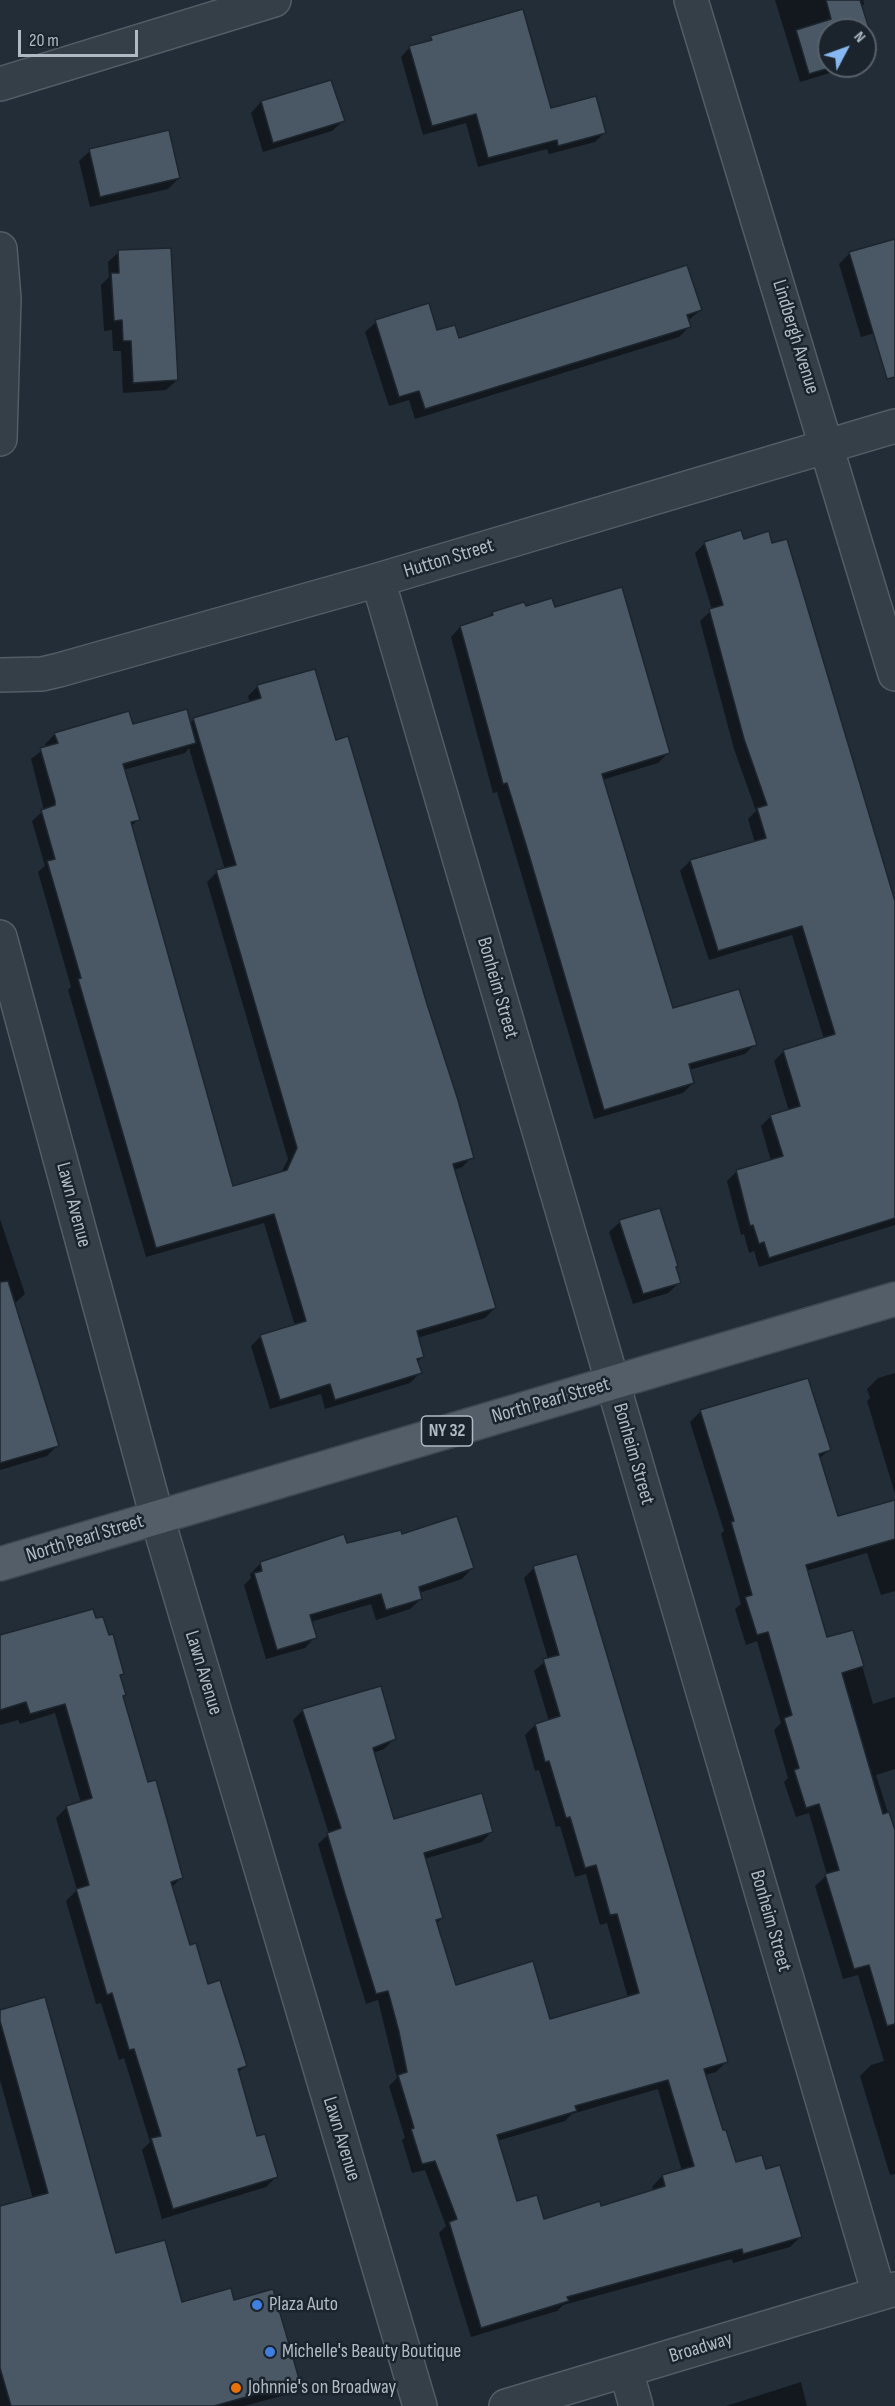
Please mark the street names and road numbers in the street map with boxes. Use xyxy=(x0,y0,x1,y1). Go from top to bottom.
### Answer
street label: Lindbergh Avenue xyxy=(766,277,824,397)
street label: Hutton Street xyxy=(401,534,497,584)
street label: Bonheim Street xyxy=(471,935,523,1041)
street label: Lawn Avenue xyxy=(50,1160,96,1250)
street label: North Pearl Street xyxy=(489,1373,613,1429)
street label: Bonheim Street xyxy=(607,1401,659,1507)
road number: NY 32 xyxy=(422,1416,472,1446)
street label: North Pearl Street xyxy=(23,1510,147,1568)
street label: Lawn Avenue xyxy=(179,1628,227,1718)
street label: Bonheim Street xyxy=(744,1868,796,1974)
street label: Lawn Avenue xyxy=(317,2094,365,2184)
street label: Broadway xyxy=(666,2327,736,2369)

